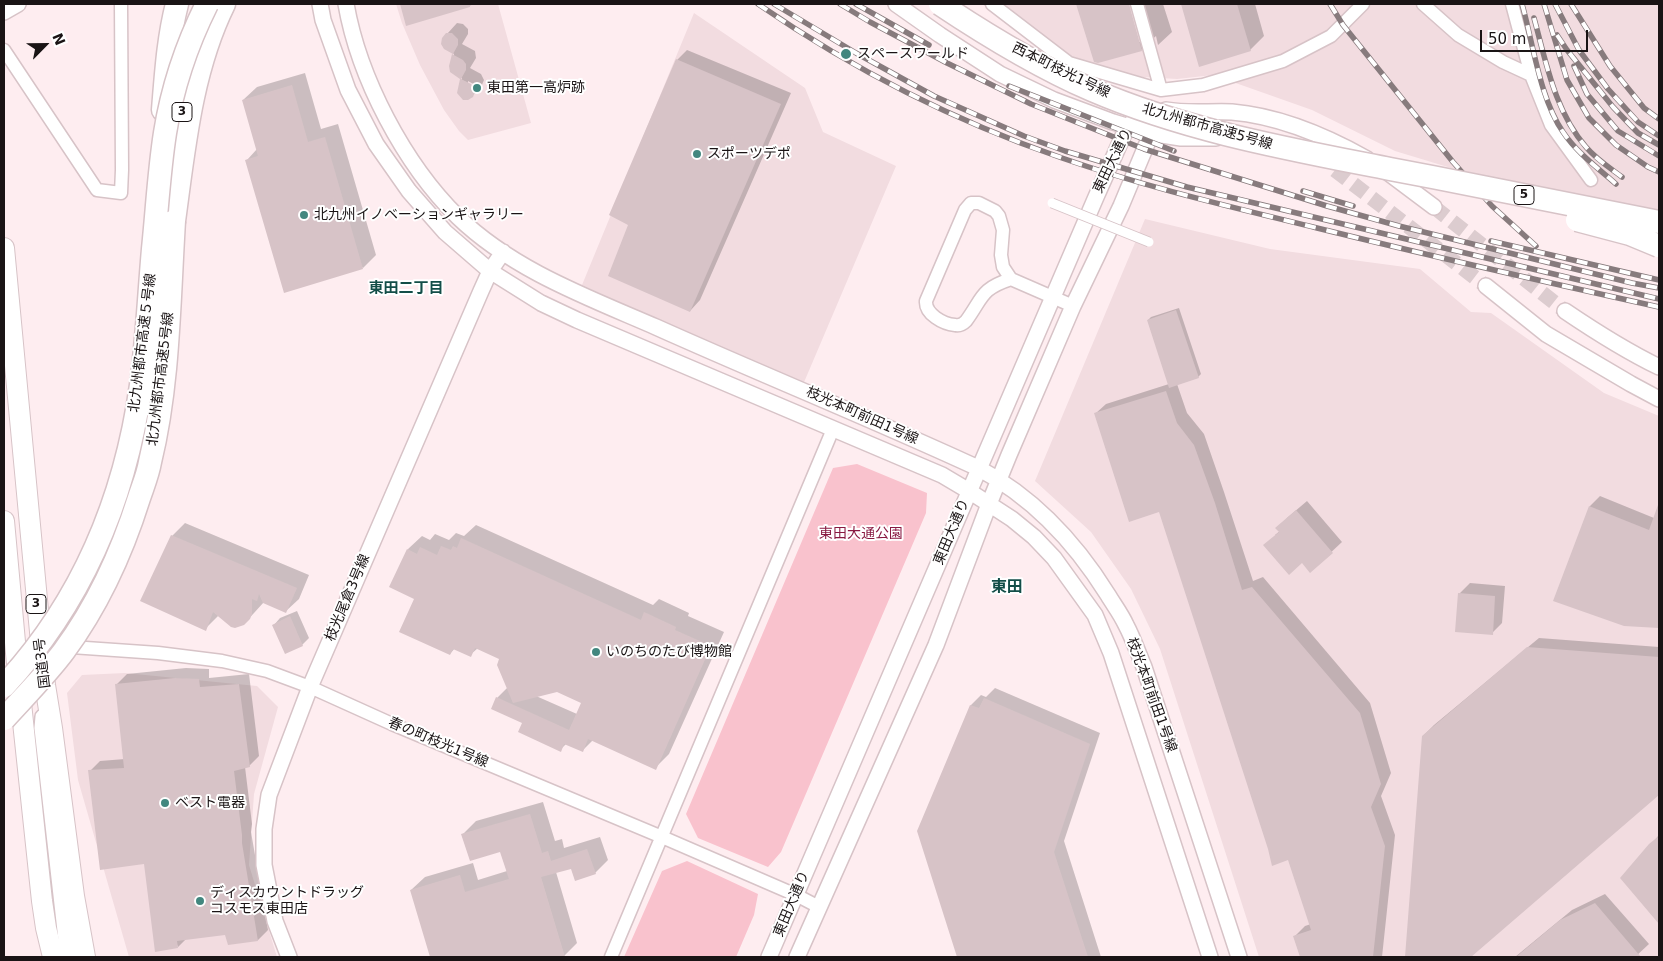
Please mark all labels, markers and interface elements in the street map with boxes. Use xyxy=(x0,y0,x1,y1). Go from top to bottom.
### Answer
north arrow xyxy=(20,20,70,70)
scale bar xyxy=(1483,20,1590,52)
text: 50 m xyxy=(1488,30,1526,48)
text: N xyxy=(49,31,68,48)
street label: 西本町枝光1号線 xyxy=(1009,40,1113,102)
place label: スペースワールド xyxy=(857,46,969,62)
marker: スペースワールド xyxy=(839,47,853,61)
place label: 東田第一高炉跡 xyxy=(487,80,585,96)
marker: 東田第一高炉跡 xyxy=(471,82,483,94)
street label: 北九州都市高速5号線 xyxy=(1140,100,1274,154)
road number: 3 xyxy=(172,102,192,121)
street label: 東田大通り xyxy=(1090,126,1136,196)
place label: スポーツデポ xyxy=(707,146,791,162)
marker: スポーツデポ xyxy=(691,148,703,160)
road number: 5 xyxy=(1514,186,1534,204)
place label: 北九州イノベーションギャラリー xyxy=(314,207,524,223)
marker: 北九州イノベーションギャラリー xyxy=(298,209,310,221)
street label: 北九州都市高速５号線 xyxy=(126,272,160,414)
district label: 東田二丁目 xyxy=(369,280,443,298)
street label: 北九州都市高速5号線 xyxy=(144,311,178,447)
street label: 枝光本町前田1号線 xyxy=(803,384,921,448)
street label: 東田大通り xyxy=(931,497,973,567)
park label: 東田大通公園 xyxy=(819,526,903,542)
street label: 枝光尾倉3号線 xyxy=(322,552,374,644)
district label: 東田 xyxy=(991,578,1023,598)
road number: 3 xyxy=(26,594,46,614)
street label: 枝光本町前田1号線 xyxy=(1122,635,1180,755)
street label: 国道3号 xyxy=(32,637,54,689)
place label: いのちのたび博物館 xyxy=(606,644,732,660)
marker: いのちのたび博物館 xyxy=(590,646,602,658)
street label: 春の町枝光1号線 xyxy=(386,714,490,772)
place label: ベスト電器 xyxy=(175,795,245,811)
marker: ベスト電器 xyxy=(159,797,171,809)
street label: 東田大通り xyxy=(771,869,813,939)
place label: ディスカウントドラッグ コスモス東田店 xyxy=(210,885,364,918)
marker: ディスカウントドラッグ コスモス東田店 xyxy=(194,895,206,907)

